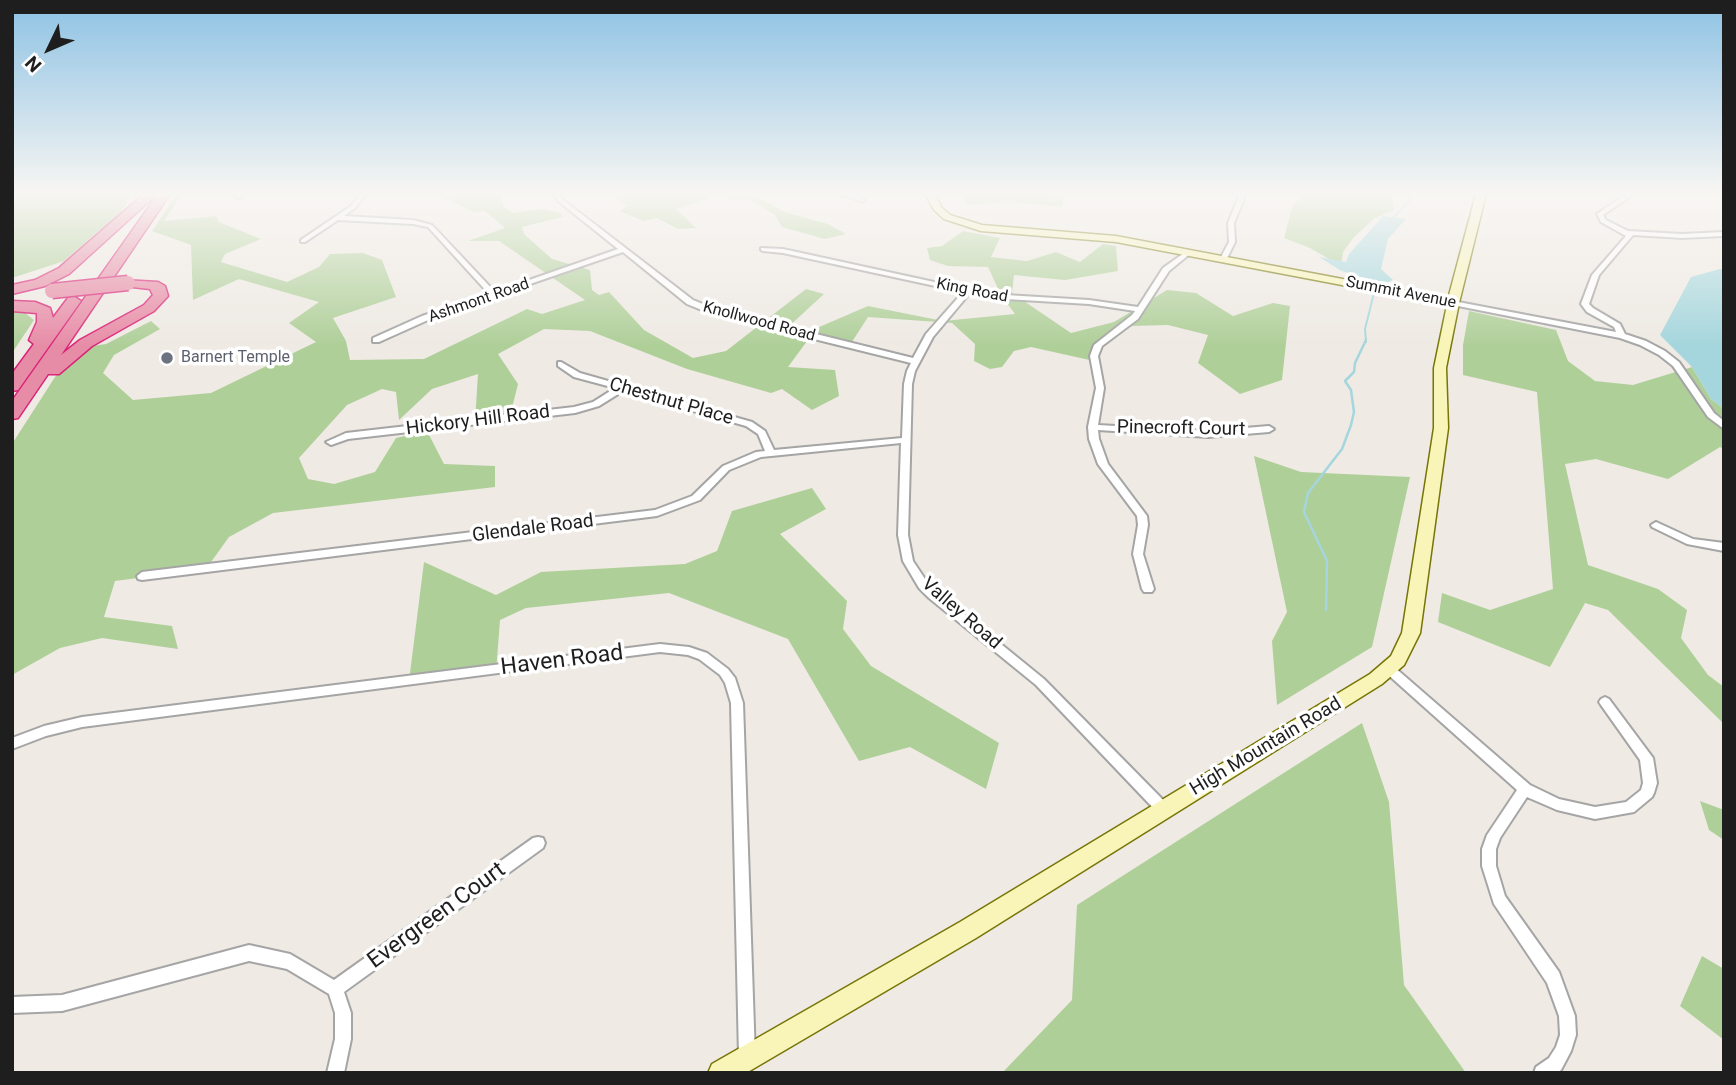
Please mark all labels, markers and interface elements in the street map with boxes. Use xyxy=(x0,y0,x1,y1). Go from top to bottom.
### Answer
north arrow xyxy=(14,14,84,84)
text: N xyxy=(21,51,46,77)
street label: Summit Avenue xyxy=(1344,273,1458,313)
street label: Ashmont Road xyxy=(426,275,532,327)
street label: King Road xyxy=(935,275,1009,307)
street label: Knollwood Road xyxy=(701,298,817,346)
place label: Barnert Temple xyxy=(181,348,290,368)
marker: Barnert Temple xyxy=(159,350,175,366)
street label: Chestnut Place xyxy=(606,373,736,431)
street label: Hickory Hill Road xyxy=(405,401,551,441)
street label: Pinecroft Court xyxy=(1117,416,1245,442)
street label: Glendale Road xyxy=(471,510,595,548)
street label: Valley Road xyxy=(916,573,1006,655)
street label: Haven Road xyxy=(499,640,625,682)
street label: High Mountain Road xyxy=(1186,693,1346,801)
street label: Evergreen Court xyxy=(363,857,511,975)

